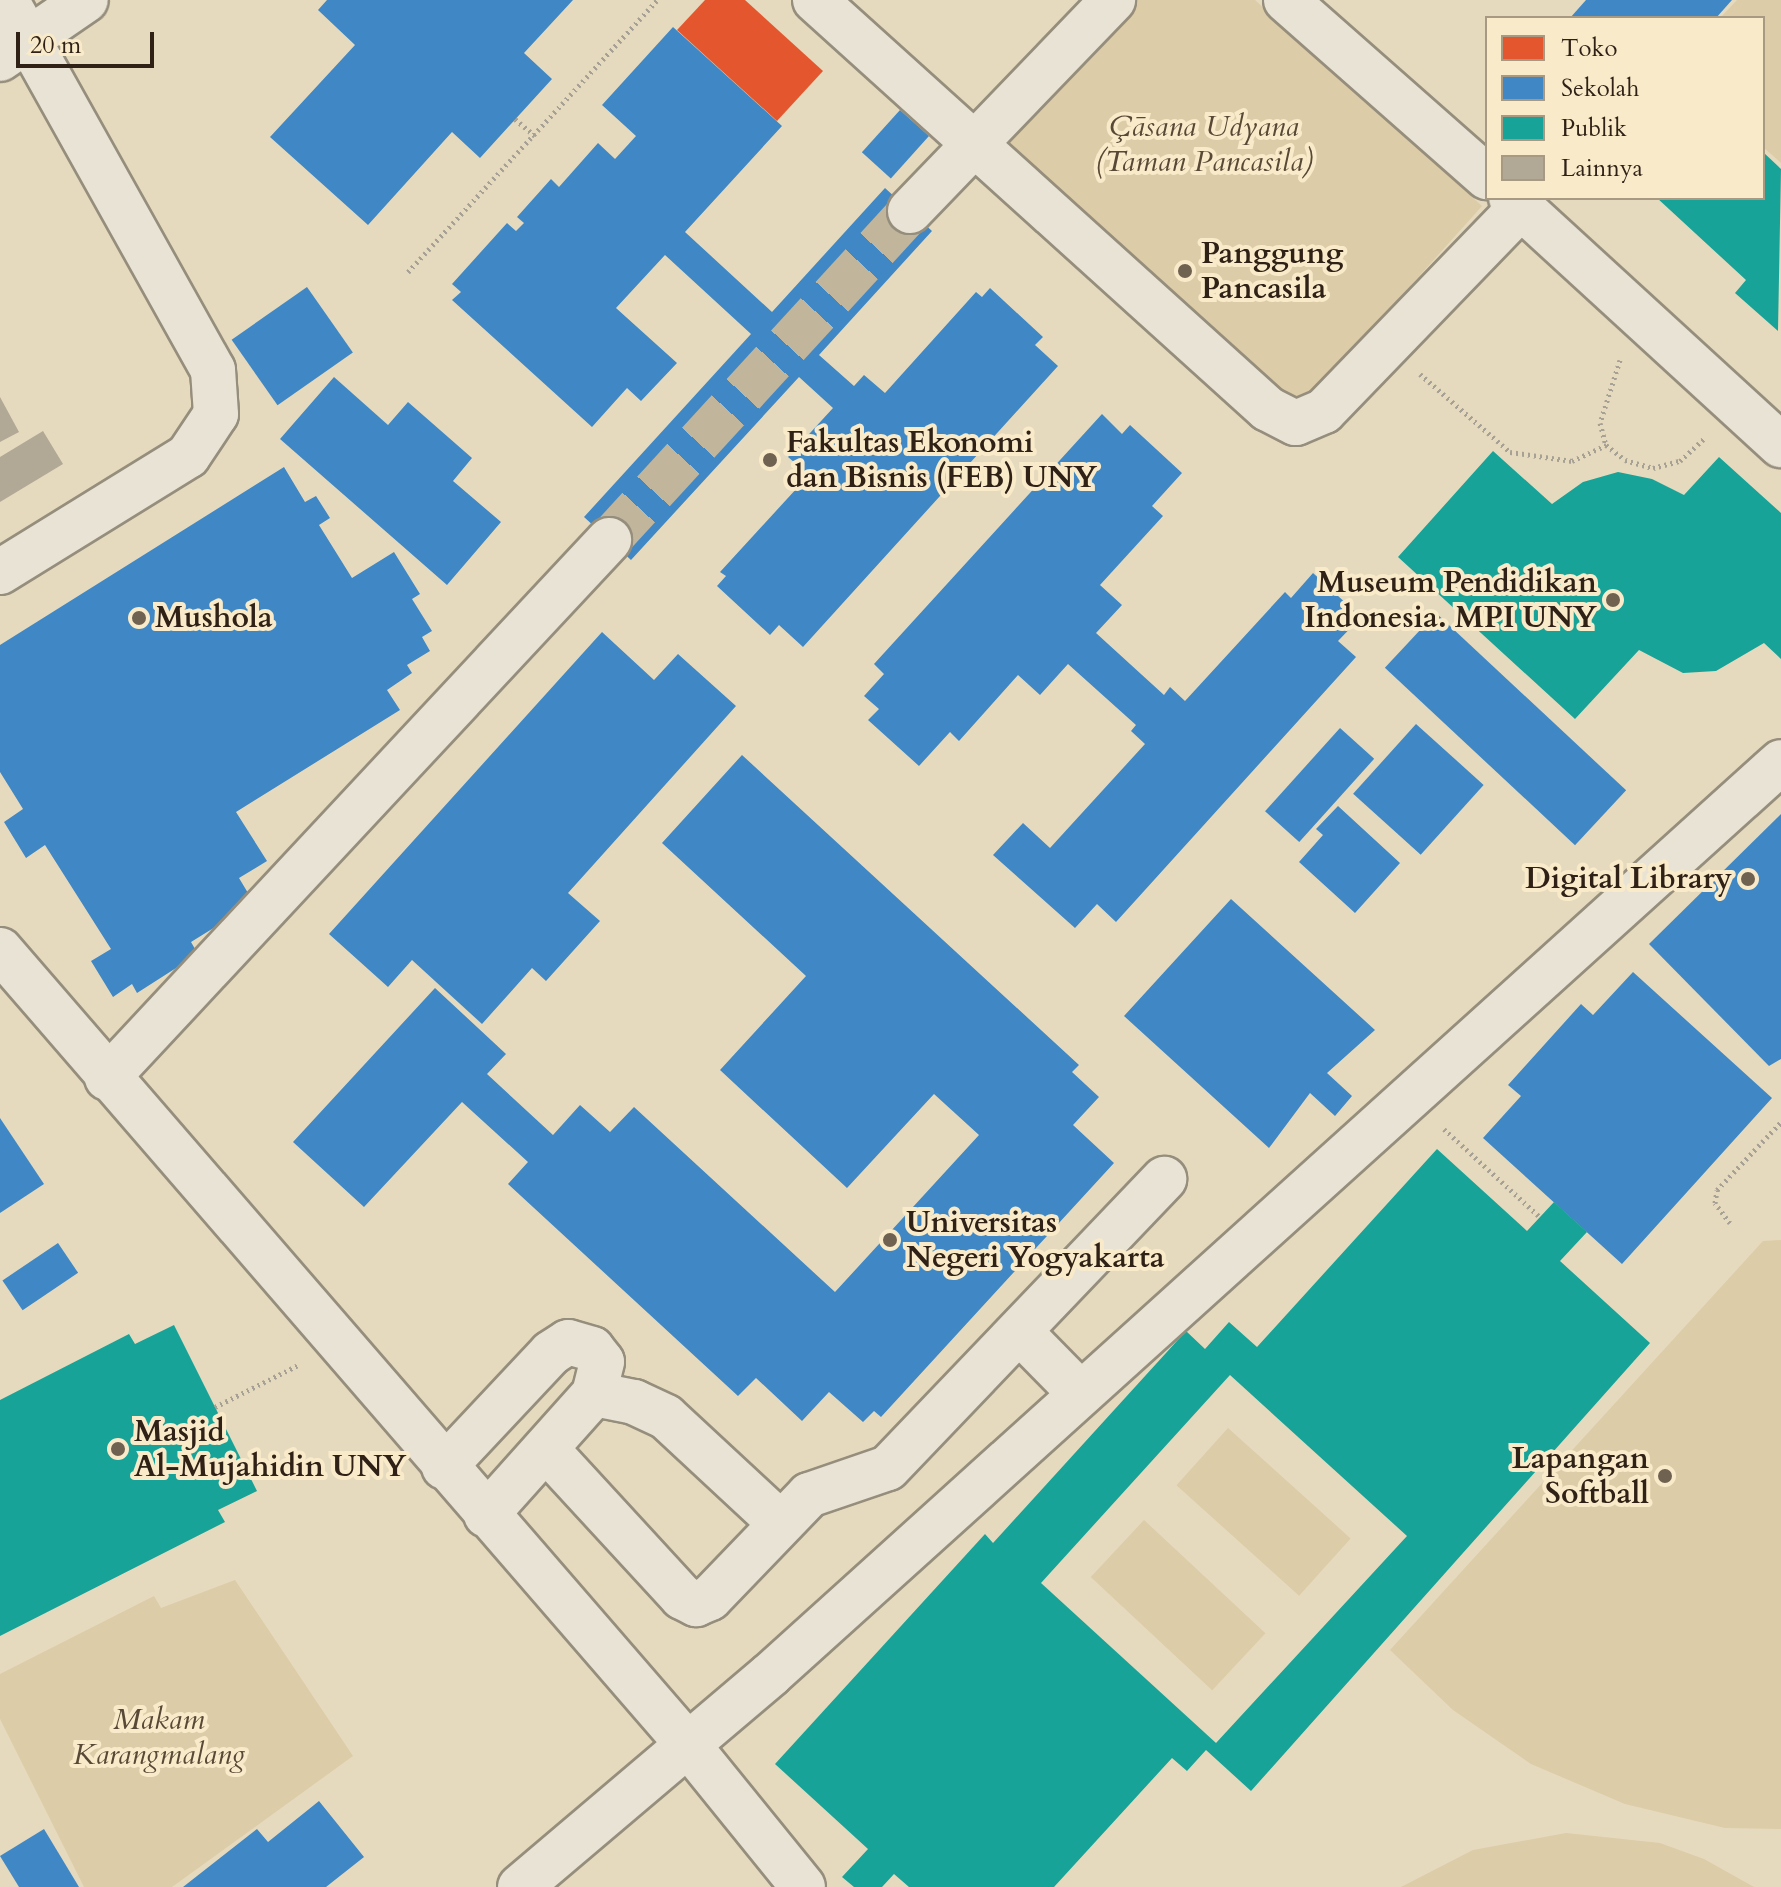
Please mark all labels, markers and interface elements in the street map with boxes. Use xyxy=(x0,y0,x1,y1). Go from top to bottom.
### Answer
scale bar xyxy=(20,16,158,66)
legend xyxy=(1485,16,1765,200)
text: 20 m xyxy=(30,29,81,62)
text: Toko xyxy=(1561,32,1617,65)
text: Sekolah xyxy=(1561,72,1639,105)
park label: Çāsana Udyana (Taman Pancasila) xyxy=(1095,109,1313,180)
text: Publik xyxy=(1561,112,1627,145)
text: Lainnya xyxy=(1561,152,1643,185)
place label: Panggung Pancasila xyxy=(1201,236,1343,306)
marker: Panggung Pancasila xyxy=(1176,262,1194,280)
place label: Fakultas Ekonomi dan Bisnis (FEB) UNY xyxy=(786,425,1097,496)
marker: Fakultas Ekonomi dan Bisnis (FEB) UNY xyxy=(761,451,779,469)
place label: Museum Pendidikan Indonesia. MPI UNY xyxy=(1304,565,1597,636)
marker: Museum Pendidikan Indonesia. MPI UNY xyxy=(1604,591,1622,609)
place label: Mushola xyxy=(155,600,273,636)
marker: Mushola xyxy=(130,609,148,627)
place label: Digital Library xyxy=(1525,861,1732,897)
marker: Digital Library xyxy=(1739,870,1757,888)
place label: Universitas Negeri Yogyakarta xyxy=(906,1205,1165,1276)
marker: Universitas Negeri Yogyakarta xyxy=(881,1231,899,1249)
place label: Masjid Al-Mujahidin UNY xyxy=(134,1414,407,1484)
marker: Masjid Al-Mujahidin UNY xyxy=(109,1440,127,1458)
place label: Lapangan Softball xyxy=(1512,1441,1649,1512)
marker: Lapangan Softball xyxy=(1656,1467,1674,1485)
park label: Makam Karangmalang xyxy=(73,1702,245,1772)

